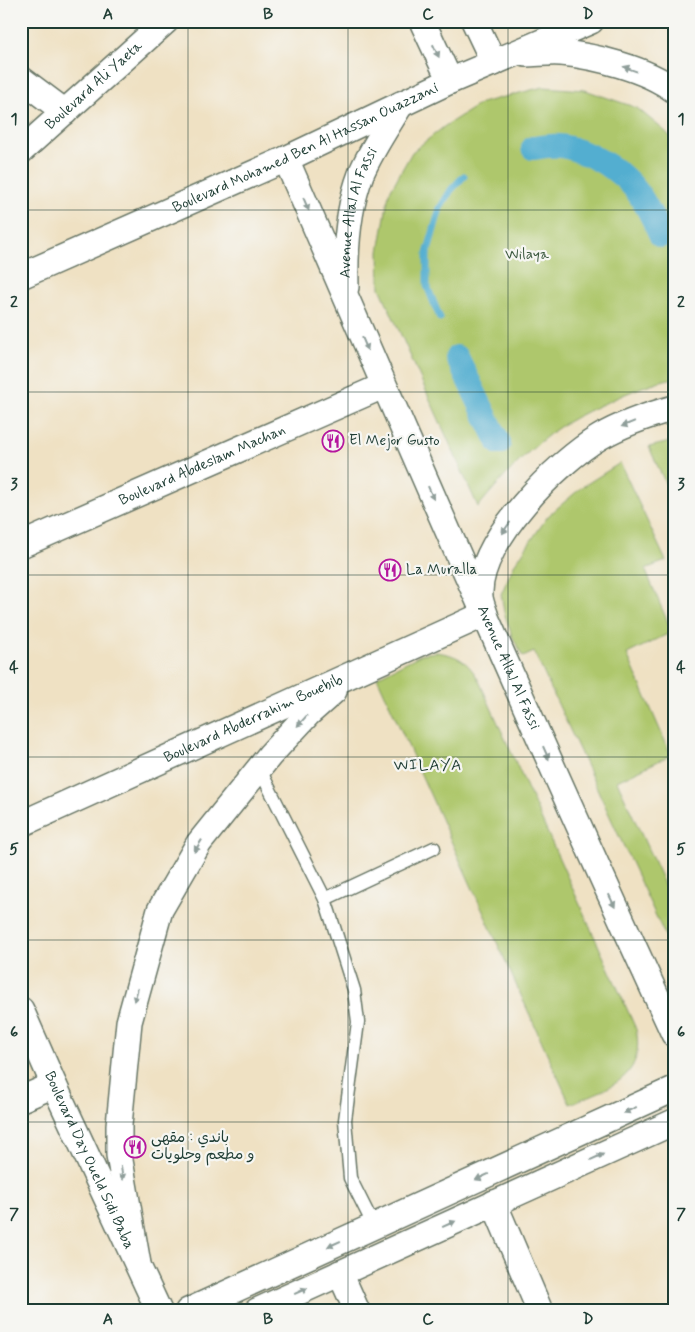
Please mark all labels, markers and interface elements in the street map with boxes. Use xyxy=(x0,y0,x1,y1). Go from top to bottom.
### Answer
text: A xyxy=(103,4,113,25)
text: B xyxy=(263,4,273,25)
text: C xyxy=(422,4,434,25)
text: D xyxy=(582,4,594,25)
street label: Boulevard Ali Yaeta xyxy=(41,36,148,135)
one-way arrow xyxy=(432,44,440,58)
one-way arrow xyxy=(622,65,637,73)
street label: Boulevard Mohamed Ben Al Hassan Ouazzani xyxy=(169,78,442,218)
text: 1 xyxy=(10,109,18,130)
text: 1 xyxy=(677,109,685,130)
street label: Avenue Allal Al Fassi xyxy=(336,144,382,278)
one-way arrow xyxy=(302,197,310,211)
park label: Wilaya xyxy=(505,245,550,265)
text: 2 xyxy=(10,292,18,313)
text: 2 xyxy=(677,292,685,313)
one-way arrow xyxy=(362,337,370,351)
street label: Boulevard Abdeslam Machan xyxy=(116,420,289,511)
one-way arrow xyxy=(620,420,635,428)
restaurant icon: El Mejor Gusto xyxy=(321,429,345,453)
place label: El Mejor Gusto xyxy=(349,431,440,451)
text: 3 xyxy=(10,474,18,495)
text: 3 xyxy=(677,474,685,495)
one-way arrow xyxy=(427,486,435,500)
one-way arrow xyxy=(501,521,511,535)
restaurant icon: La Muralla xyxy=(378,558,402,582)
place label: La Muralla xyxy=(406,560,478,580)
street label: Avenue Allal Al Fassi xyxy=(472,602,545,733)
text: 4 xyxy=(9,657,19,678)
text: 4 xyxy=(676,657,686,678)
street label: Boulevard Abderrahim Bouebib xyxy=(161,670,346,768)
one-way arrow xyxy=(296,714,308,726)
one-way arrow xyxy=(543,746,551,760)
district label: WILAYA xyxy=(394,755,462,776)
text: 5 xyxy=(9,839,19,860)
one-way arrow xyxy=(193,839,203,852)
text: 5 xyxy=(676,839,686,860)
one-way arrow xyxy=(608,894,617,909)
one-way arrow xyxy=(132,987,140,1002)
text: 6 xyxy=(10,1022,18,1043)
text: 6 xyxy=(677,1022,685,1043)
street label: Boulevard Day Oueld Sidi Baba xyxy=(39,1068,139,1253)
one-way arrow xyxy=(623,1106,637,1114)
place label: باندي : مقهى و مطعم وحلويات xyxy=(151,1128,254,1166)
restaurant icon: باندي : مقهى و مطعم وحلويات xyxy=(123,1135,147,1159)
one-way arrow xyxy=(590,1152,604,1160)
one-way arrow xyxy=(118,1166,126,1182)
one-way arrow xyxy=(475,1174,489,1182)
text: 7 xyxy=(9,1204,19,1225)
text: 7 xyxy=(676,1204,686,1225)
one-way arrow xyxy=(442,1219,456,1227)
one-way arrow xyxy=(327,1241,341,1249)
one-way arrow xyxy=(294,1286,308,1294)
text: A xyxy=(103,1309,113,1330)
text: B xyxy=(263,1309,273,1330)
text: C xyxy=(422,1309,434,1330)
text: D xyxy=(582,1309,594,1330)

